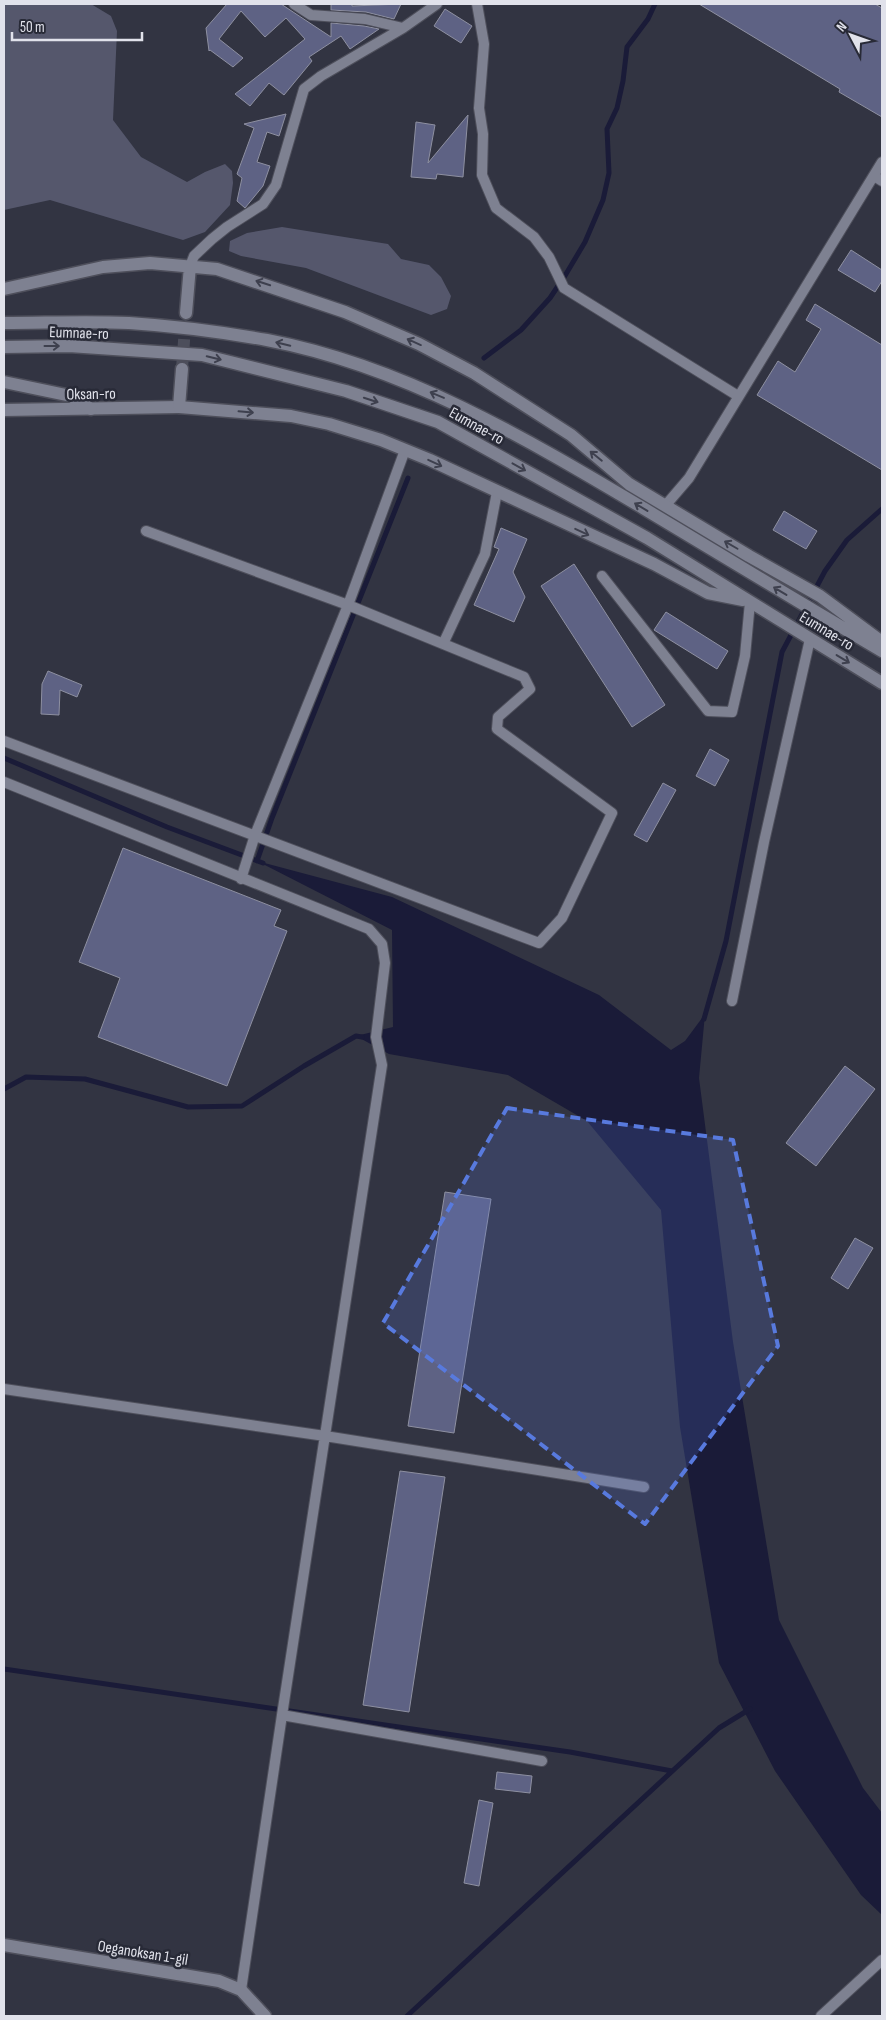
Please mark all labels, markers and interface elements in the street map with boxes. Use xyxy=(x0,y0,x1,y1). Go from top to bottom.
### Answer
scale bar xyxy=(12,10,142,42)
north arrow xyxy=(826,10,876,60)
text: 50 m xyxy=(20,18,45,37)
text: N xyxy=(833,18,850,35)
one-way arrow xyxy=(255,278,271,288)
street label: Eumnae-ro xyxy=(49,323,109,344)
one-way arrow xyxy=(407,336,422,346)
one-way arrow xyxy=(276,339,292,348)
one-way arrow xyxy=(44,341,60,351)
one-way arrow xyxy=(206,353,222,363)
street label: Oksan-ro xyxy=(66,385,116,404)
one-way arrow xyxy=(430,389,445,399)
one-way arrow xyxy=(363,395,379,405)
street label: Eumnae-ro xyxy=(445,403,507,449)
one-way arrow xyxy=(237,407,253,416)
one-way arrow xyxy=(590,450,603,461)
one-way arrow xyxy=(427,458,442,468)
one-way arrow xyxy=(511,462,525,472)
one-way arrow xyxy=(634,502,648,512)
one-way arrow xyxy=(574,528,589,537)
one-way arrow xyxy=(725,540,739,550)
one-way arrow xyxy=(774,585,788,595)
street label: Eumnae-ro xyxy=(796,608,857,655)
one-way arrow xyxy=(836,654,850,664)
street label: Oeganoksan 1-gil xyxy=(96,1937,189,1970)

